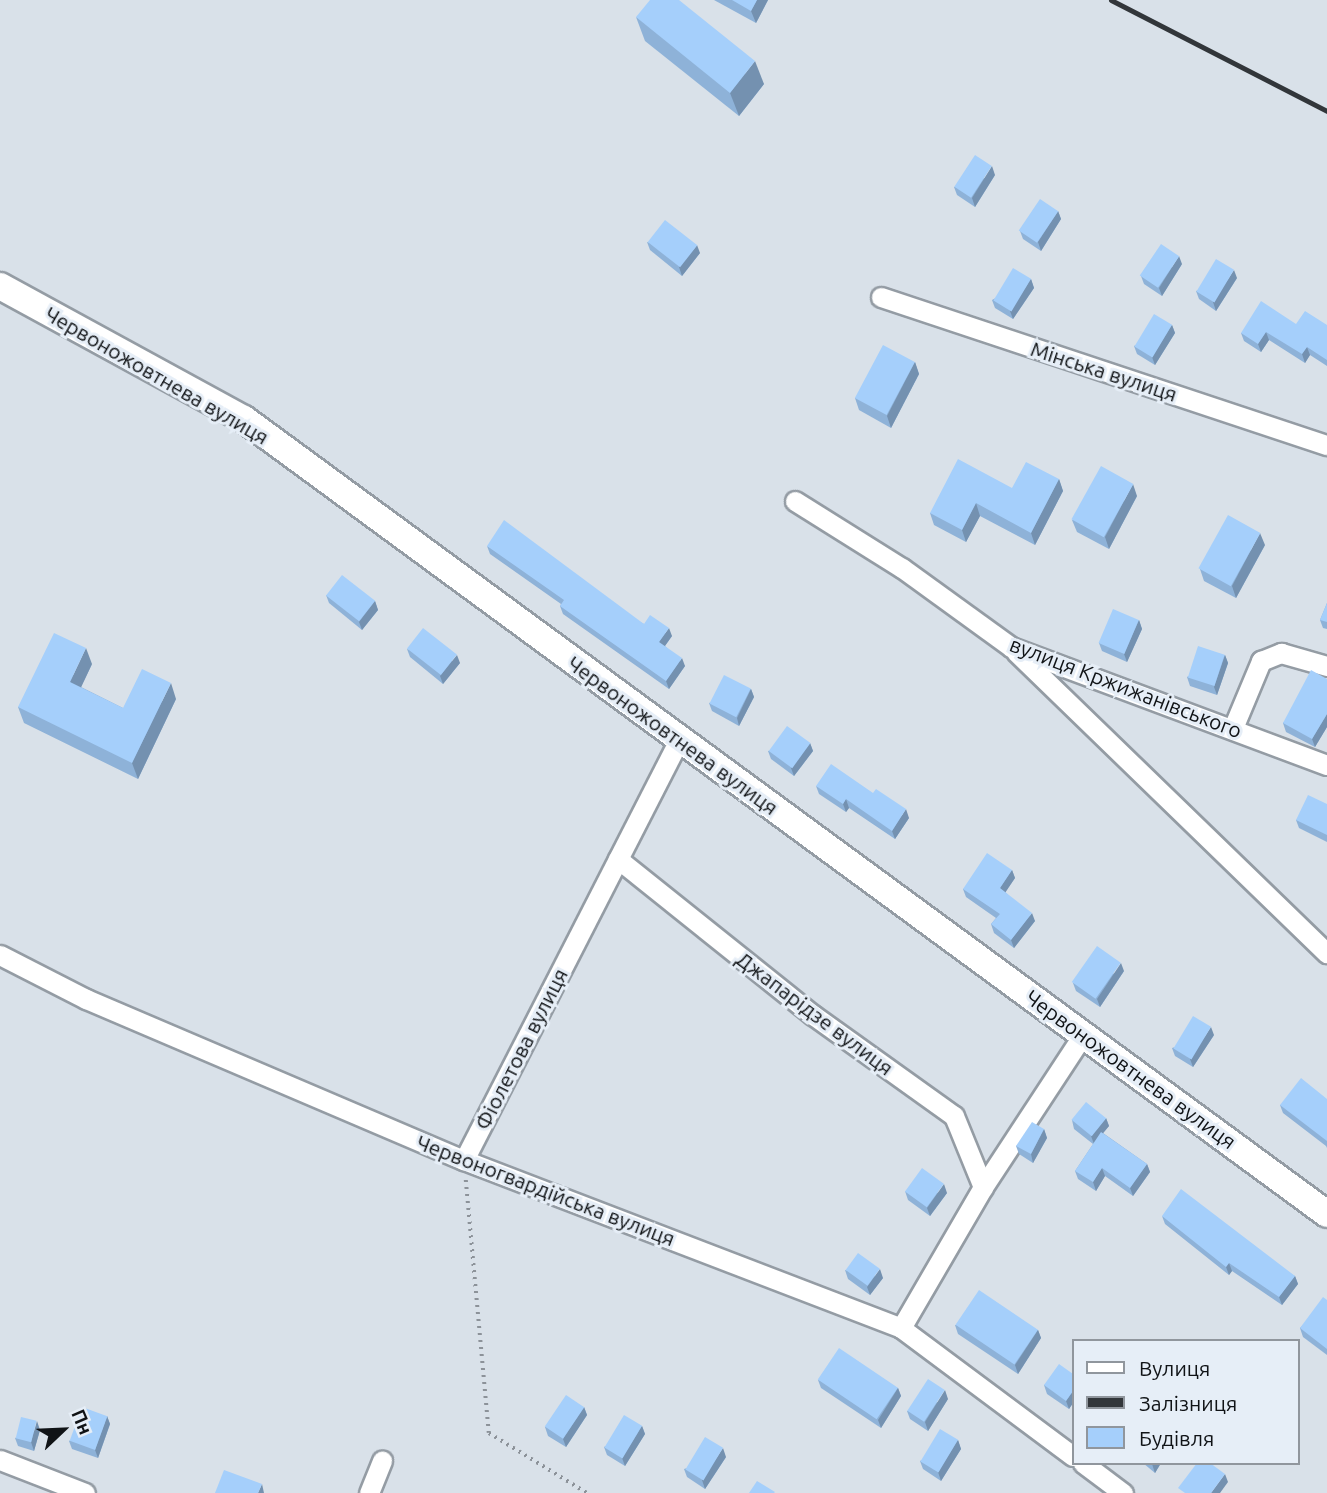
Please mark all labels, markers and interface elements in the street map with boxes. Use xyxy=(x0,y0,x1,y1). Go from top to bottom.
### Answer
street label: Червоножовтнева вулиця xyxy=(41,301,273,449)
street label: Мінська вулиця xyxy=(1028,335,1180,407)
street label: вулиця Кржижанівського xyxy=(1006,631,1246,743)
street label: Червоножовтнева вулиця xyxy=(563,650,783,820)
street label: Джапарідзе вулиця xyxy=(732,946,898,1080)
street label: Фіолетова вулиця xyxy=(469,964,573,1134)
street label: Червоножовтнева вулиця xyxy=(1021,984,1241,1154)
street label: Червоногвардійська вулиця xyxy=(413,1129,679,1251)
legend xyxy=(1072,1339,1299,1465)
text: Вулиця xyxy=(1139,1356,1210,1380)
text: Залізниця xyxy=(1139,1391,1237,1415)
north arrow xyxy=(28,1395,98,1465)
text: Пн xyxy=(67,1406,97,1438)
text: Будівля xyxy=(1139,1426,1214,1450)

